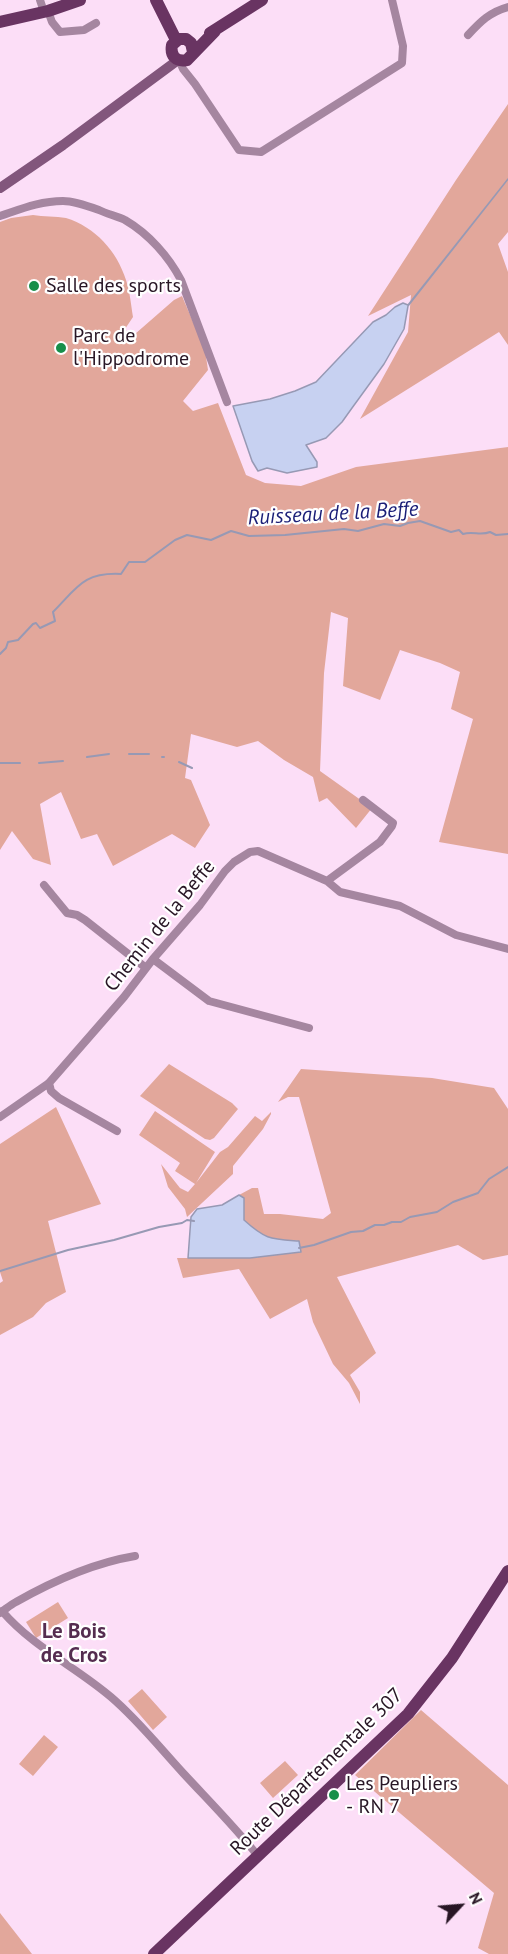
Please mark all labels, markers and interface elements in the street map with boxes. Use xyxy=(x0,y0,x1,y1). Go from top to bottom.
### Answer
place label: Salle des sports xyxy=(46,274,181,298)
marker: Salle des sports xyxy=(27,279,41,293)
place label: Parc de l'Hippodrome xyxy=(73,324,189,371)
marker: Parc de l'Hippodrome xyxy=(54,341,68,355)
water label: Ruisseau de la Beffe xyxy=(247,497,419,531)
street label: Chemin de la Beffe xyxy=(100,855,220,997)
district label: Le Bois de Cros xyxy=(41,1619,107,1669)
street label: Route Départementale 307 xyxy=(226,1683,408,1861)
place label: Les Peupliers - RN 7 xyxy=(346,1772,458,1819)
marker: Les Peupliers - RN 7 xyxy=(327,1788,341,1802)
north arrow xyxy=(430,1876,490,1936)
text: N xyxy=(465,1889,487,1907)

